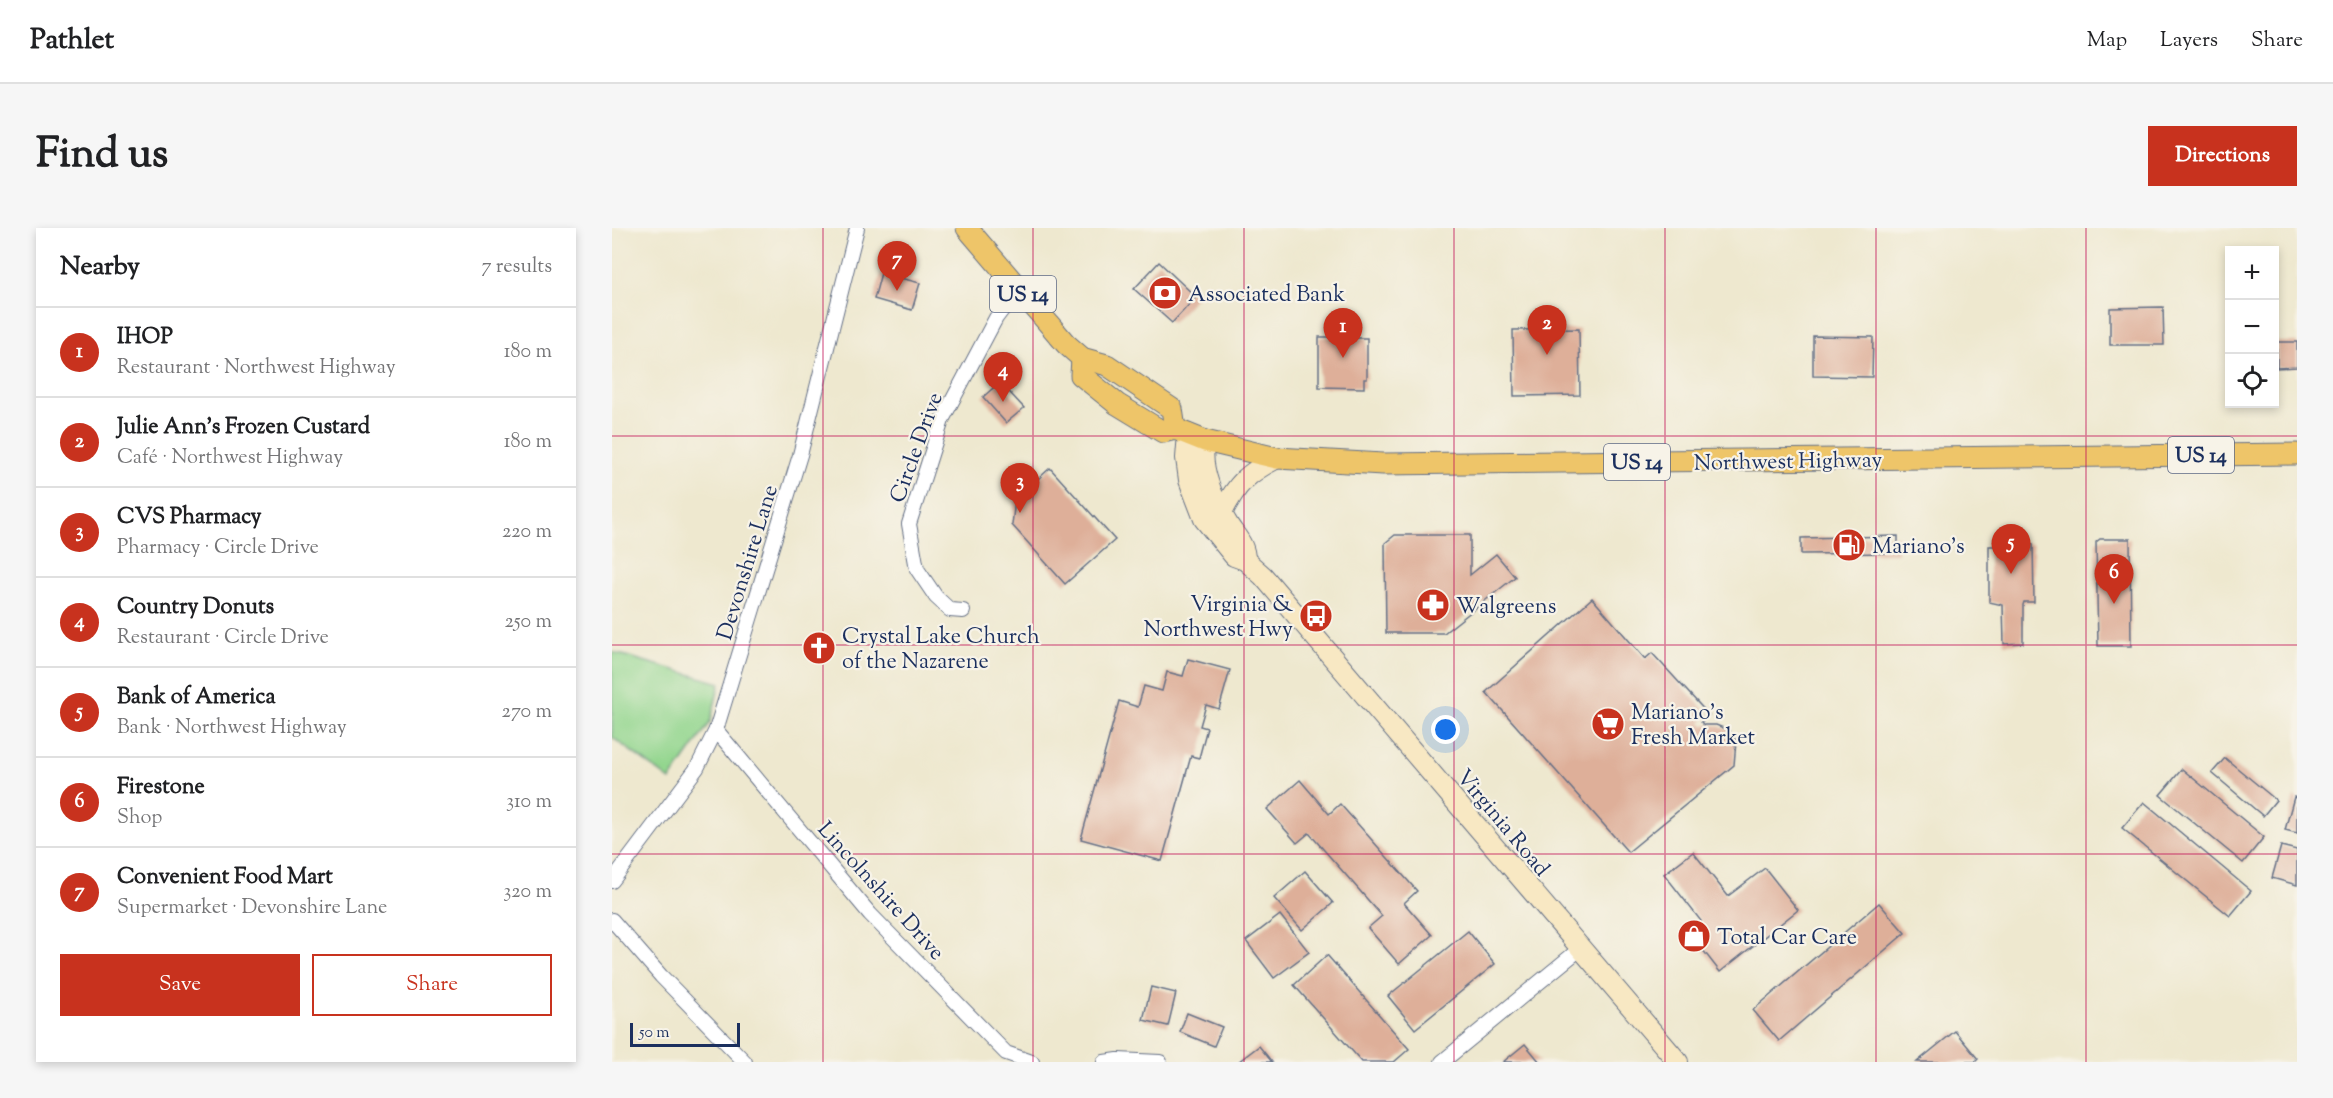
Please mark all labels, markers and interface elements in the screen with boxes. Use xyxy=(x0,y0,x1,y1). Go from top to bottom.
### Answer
text: Pathlet xyxy=(30,21,114,61)
text: Map xyxy=(2087,26,2127,56)
text: Layers xyxy=(2160,26,2218,56)
text: Share xyxy=(2251,26,2303,56)
text: Find us xyxy=(36,126,168,186)
button: Directions xyxy=(2148,126,2297,186)
pin: 7 xyxy=(878,242,916,291)
map controls xyxy=(2225,246,2279,408)
button: + xyxy=(2225,246,2279,300)
text: Nearby xyxy=(60,249,140,286)
text: 7 results xyxy=(481,253,552,282)
bank icon: Associated Bank xyxy=(1147,275,1183,311)
road number: US 14 xyxy=(990,276,1056,312)
place label: Associated Bank xyxy=(1188,280,1345,312)
button: − xyxy=(2225,300,2279,354)
pin: 2 xyxy=(1528,306,1566,355)
pin: 1 xyxy=(1324,308,1362,358)
text: IHOP xyxy=(117,322,173,354)
text: 1 xyxy=(76,338,83,367)
text: 180 m xyxy=(504,338,552,367)
pin: 4 xyxy=(984,352,1022,402)
text: Restaurant · Northwest Highway xyxy=(117,354,396,383)
button: locate xyxy=(2225,354,2279,408)
street label: Circle Drive xyxy=(883,388,953,508)
text: Julie Ann's Frozen Custard xyxy=(117,412,370,444)
text: 2 xyxy=(75,428,84,457)
text: 180 m xyxy=(504,428,552,457)
road number: US 14 xyxy=(2168,437,2234,473)
text: Café · Northwest Highway xyxy=(117,444,343,473)
road number: US 14 xyxy=(1604,444,1670,480)
street label: Northwest Highway xyxy=(1693,445,1883,481)
pin: 3 xyxy=(1000,464,1040,513)
street label: Devonshire Lane xyxy=(710,481,788,644)
text: CVS Pharmacy xyxy=(117,502,261,534)
text: 3 xyxy=(75,518,84,547)
text: 220 m xyxy=(502,518,552,547)
pin: 5 xyxy=(1992,524,2030,574)
fuel station icon: Mariano's xyxy=(1831,527,1867,563)
place label: Mariano's xyxy=(1872,532,1965,564)
text: Pharmacy · Circle Drive xyxy=(117,534,319,563)
pin: 6 xyxy=(2094,554,2134,604)
pharmacy icon: Walgreens xyxy=(1415,587,1451,623)
place label: Virginia & Northwest Hwy xyxy=(1144,590,1293,647)
text: Country Donuts xyxy=(117,592,274,624)
place label: Walgreens xyxy=(1456,592,1556,624)
bus stop icon: Virginia & Northwest Hwy xyxy=(1298,598,1334,634)
text: 4 xyxy=(74,608,85,637)
text: 250 m xyxy=(504,608,552,637)
place label: Crystal Lake Church of the Nazarene xyxy=(842,622,1040,679)
text: Restaurant · Circle Drive xyxy=(117,624,329,653)
church icon: Crystal Lake Church of the Nazarene xyxy=(801,630,837,666)
text: Bank of America xyxy=(117,682,276,714)
text: 5 xyxy=(76,698,83,727)
text: 270 m xyxy=(502,698,552,727)
place label: Mariano's Fresh Market xyxy=(1631,698,1756,755)
supermarket icon: Mariano's Fresh Market xyxy=(1590,706,1626,742)
text: Bank · Northwest Highway xyxy=(117,714,347,743)
your location xyxy=(1431,715,1460,744)
street label: Virginia Road xyxy=(1447,763,1556,885)
text: Firestone xyxy=(117,772,205,804)
text: 6 xyxy=(75,788,84,817)
text: 310 m xyxy=(506,788,552,817)
text: Shop xyxy=(117,804,162,833)
street label: Lincolnshire Drive xyxy=(809,815,951,969)
text: Convenient Food Mart xyxy=(117,862,333,894)
text: 7 xyxy=(74,878,85,907)
text: 320 m xyxy=(503,878,552,907)
text: Supermarket · Devonshire Lane xyxy=(117,894,387,923)
shop icon: Total Car Care xyxy=(1676,918,1712,954)
place label: Total Car Care xyxy=(1717,923,1857,955)
button: Save xyxy=(60,954,300,1016)
button: Share xyxy=(312,954,552,1016)
scale bar xyxy=(630,1020,740,1048)
text: 50 m xyxy=(639,1022,670,1045)

